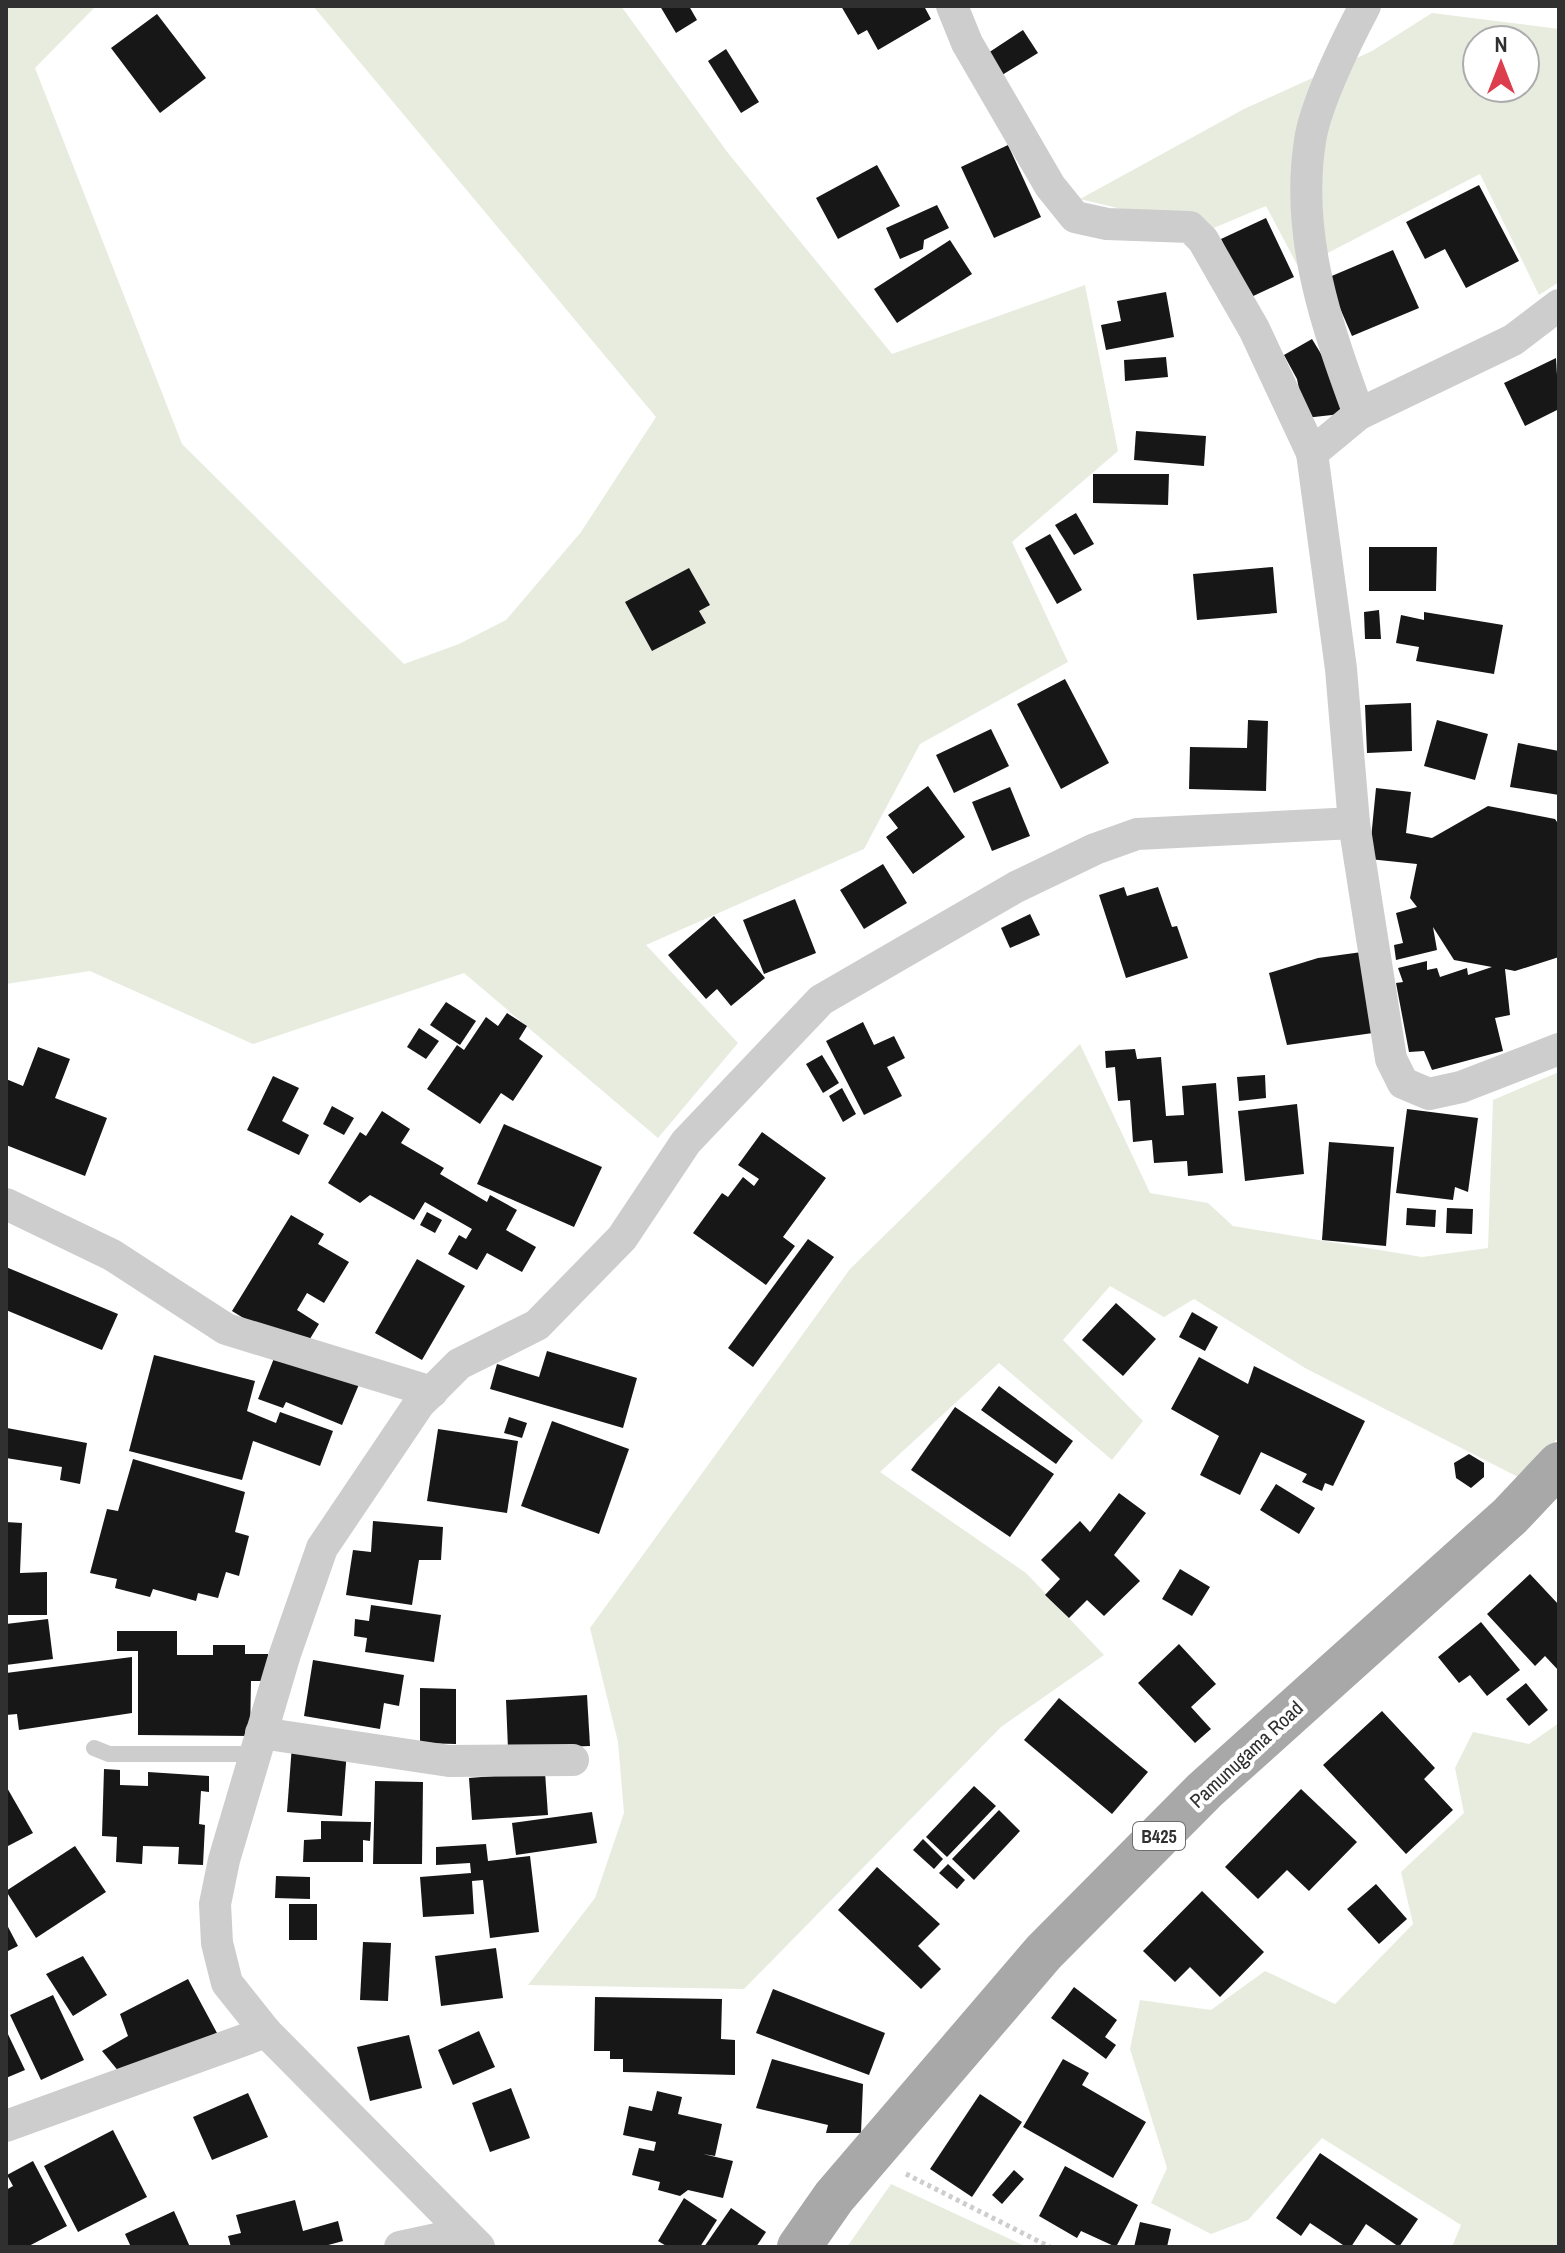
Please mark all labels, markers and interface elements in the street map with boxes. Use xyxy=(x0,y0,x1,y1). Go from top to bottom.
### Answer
north arrow xyxy=(1461,24,1541,104)
text: N xyxy=(1494,29,1508,59)
street label: Pamunugama Road xyxy=(1183,1694,1309,1814)
road number: B425 xyxy=(1133,1822,1185,1850)

